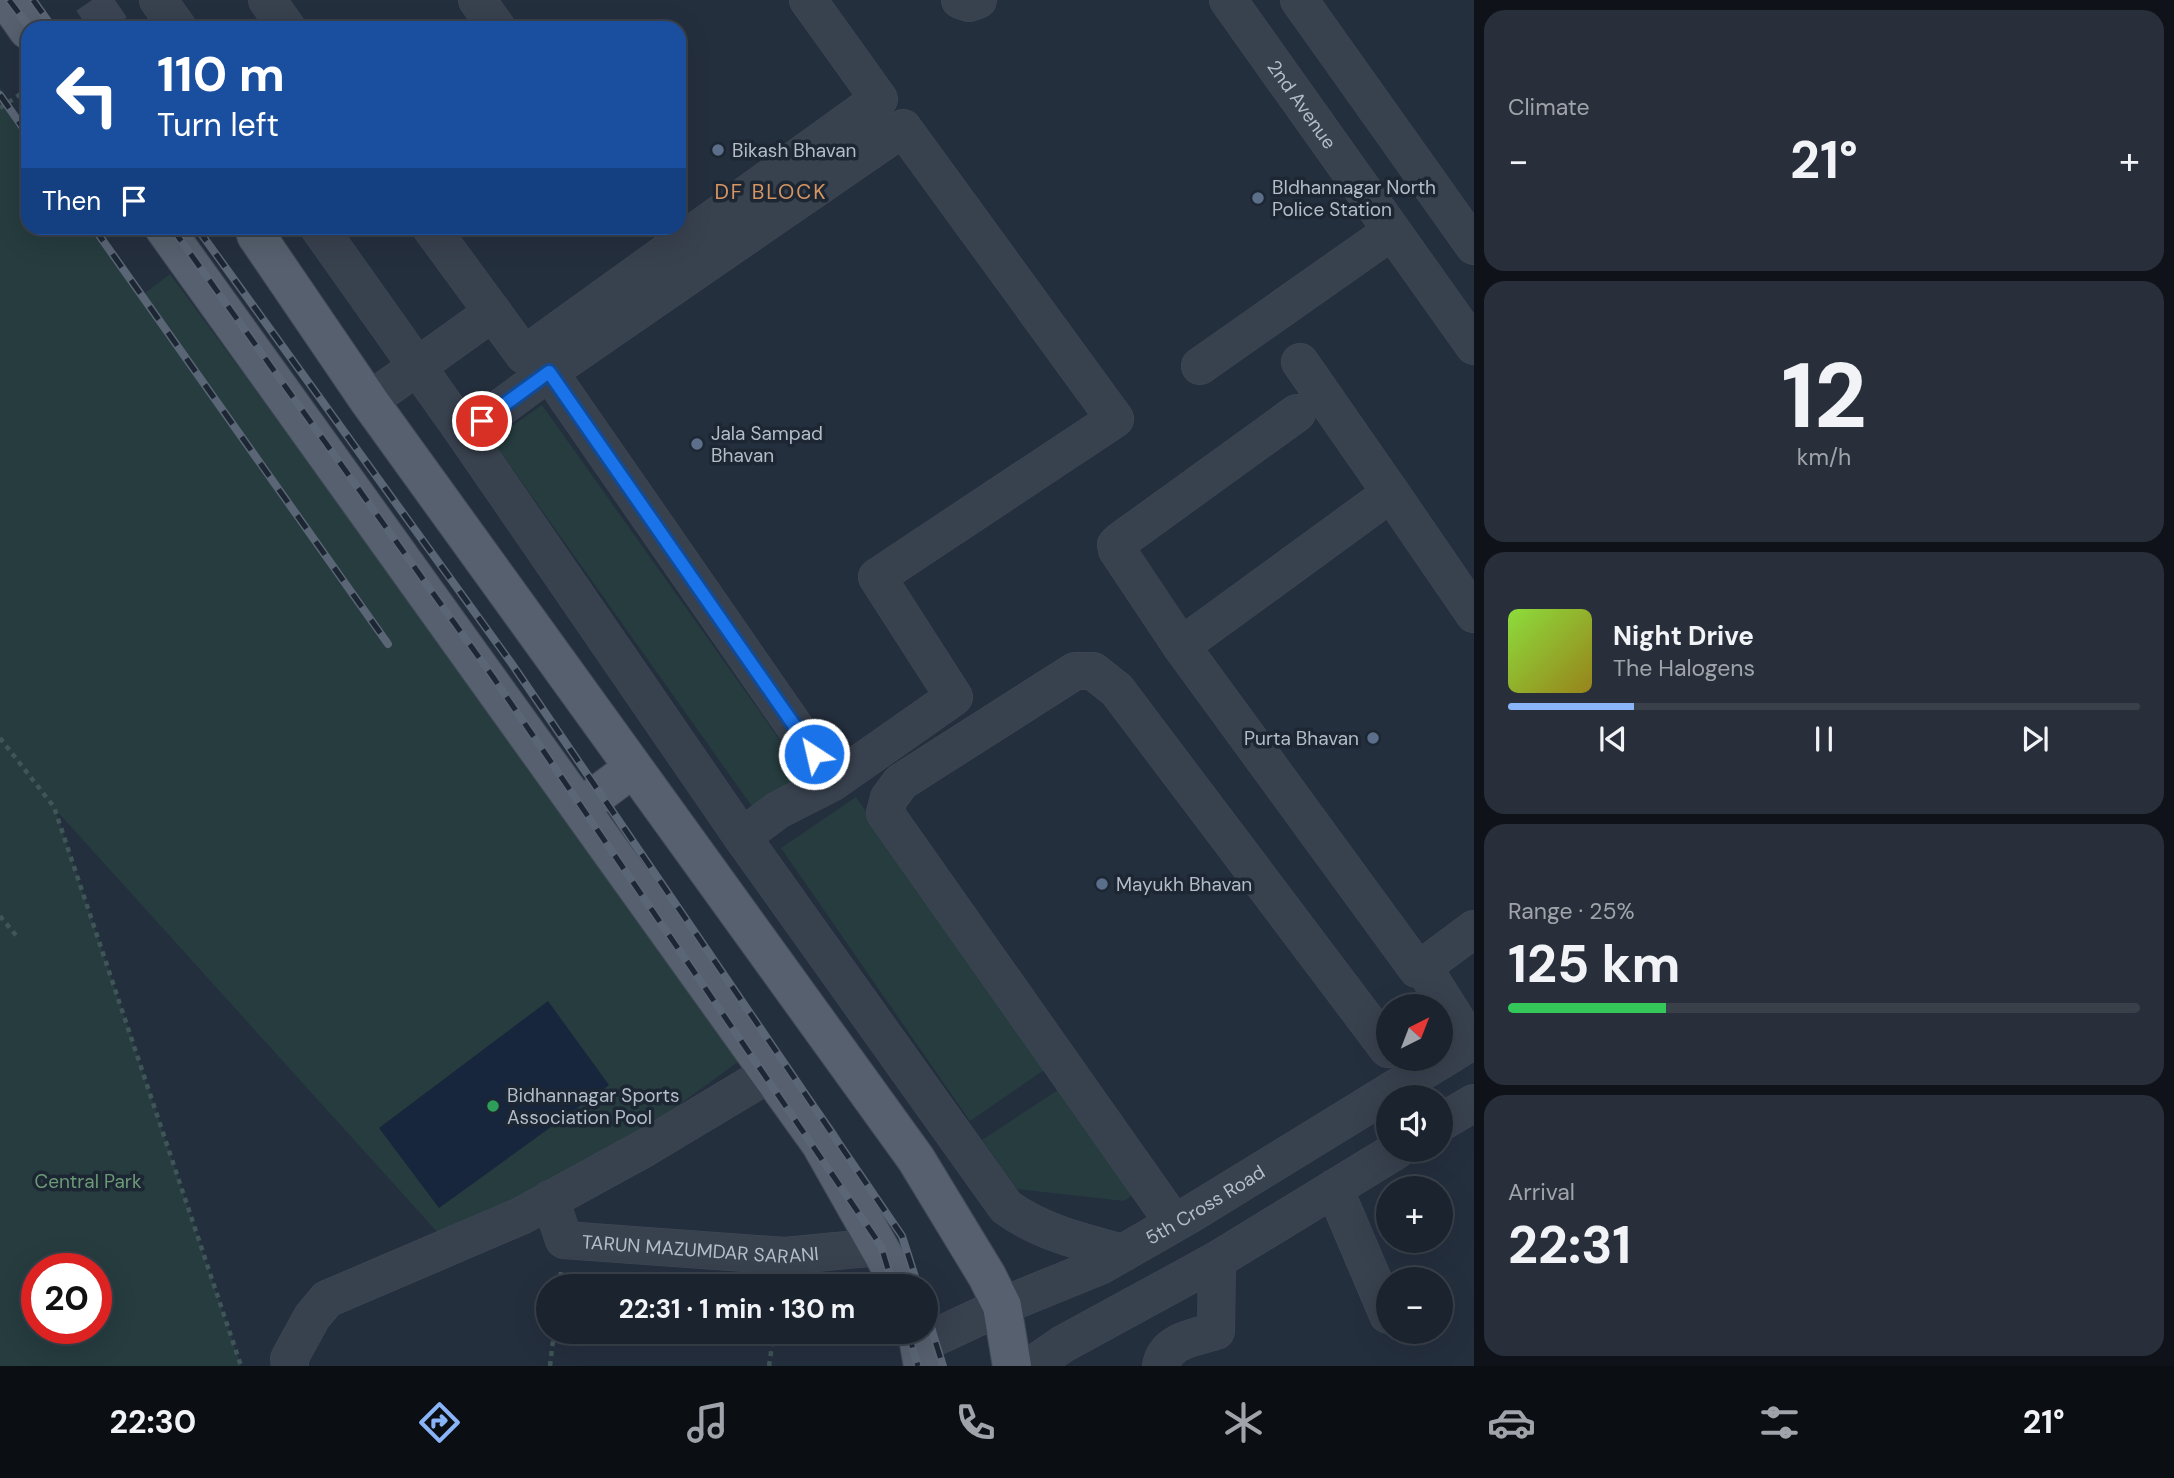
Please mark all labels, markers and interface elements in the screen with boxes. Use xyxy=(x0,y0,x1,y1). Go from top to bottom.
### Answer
text: 110 m xyxy=(157,42,285,106)
icon: left xyxy=(42,49,133,140)
street label: 2nd Avenue xyxy=(1262,55,1342,154)
text: Climate xyxy=(1508,92,1590,122)
text: Turn left xyxy=(157,104,279,146)
text: 21° xyxy=(1790,126,1858,194)
text: − xyxy=(1508,136,1529,186)
text: + xyxy=(2119,136,2140,186)
place label: Bikash Bhavan xyxy=(732,138,857,163)
marker: Bikash Bhavan xyxy=(710,142,726,158)
place label: BIdhannagar North Police Station xyxy=(1272,175,1436,222)
district label: DF BLOCK xyxy=(714,178,828,206)
icon: arrive xyxy=(115,182,153,220)
text: Then xyxy=(42,184,101,218)
marker: BIdhannagar North Police Station xyxy=(1250,190,1266,206)
text: 12 xyxy=(1781,337,1867,455)
pin xyxy=(452,391,512,451)
icon: arrive xyxy=(463,402,501,440)
place label: Jala Sampad Bhavan xyxy=(711,421,823,468)
marker: Jala Sampad Bhavan xyxy=(689,436,705,452)
text: km/h xyxy=(1797,442,1851,472)
text: Night Drive xyxy=(1613,619,1754,653)
text: The Halogens xyxy=(1613,653,1755,683)
position arrow xyxy=(777,717,851,791)
icon: previous xyxy=(1594,720,1632,758)
icon: pause xyxy=(1805,720,1843,758)
icon: next xyxy=(2016,720,2054,758)
place label: Purta Bhavan xyxy=(1244,726,1359,751)
marker: Purta Bhavan xyxy=(1365,730,1381,746)
place label: Mayukh Bhavan xyxy=(1116,872,1252,897)
marker: Mayukh Bhavan xyxy=(1094,876,1110,892)
text: Range · 25% xyxy=(1508,896,1635,926)
text: 125 km xyxy=(1508,930,1680,998)
north arrow xyxy=(1376,994,1452,1071)
map controls xyxy=(1376,994,1453,1344)
place label: Bidhannagar Sports Association Pool xyxy=(507,1083,680,1130)
button: sound xyxy=(1376,1085,1453,1162)
marker: Bidhannagar Sports Association Pool xyxy=(485,1098,501,1114)
street label: 5th Cross Road xyxy=(1141,1159,1269,1250)
park label: Central Park xyxy=(35,1169,142,1194)
button: + xyxy=(1376,1176,1453,1253)
text: Arrival xyxy=(1508,1177,1575,1207)
text: 22:31 xyxy=(1508,1211,1631,1279)
street label: TARUN MAZUMDAR SARANI xyxy=(581,1229,820,1269)
speed limit sign: 20 xyxy=(21,1253,112,1344)
button: − xyxy=(1376,1267,1453,1344)
text: 22:31 · 1 min · 130 m xyxy=(619,1292,855,1326)
icon: directions xyxy=(415,1398,464,1447)
icon: music xyxy=(683,1398,732,1447)
icon: phone xyxy=(951,1398,1000,1447)
icon: climate xyxy=(1219,1398,1268,1447)
icon: car xyxy=(1487,1398,1536,1447)
icon: filters xyxy=(1755,1398,1804,1447)
text: 22:30 xyxy=(109,1401,196,1443)
text: 21° xyxy=(2023,1401,2065,1443)

